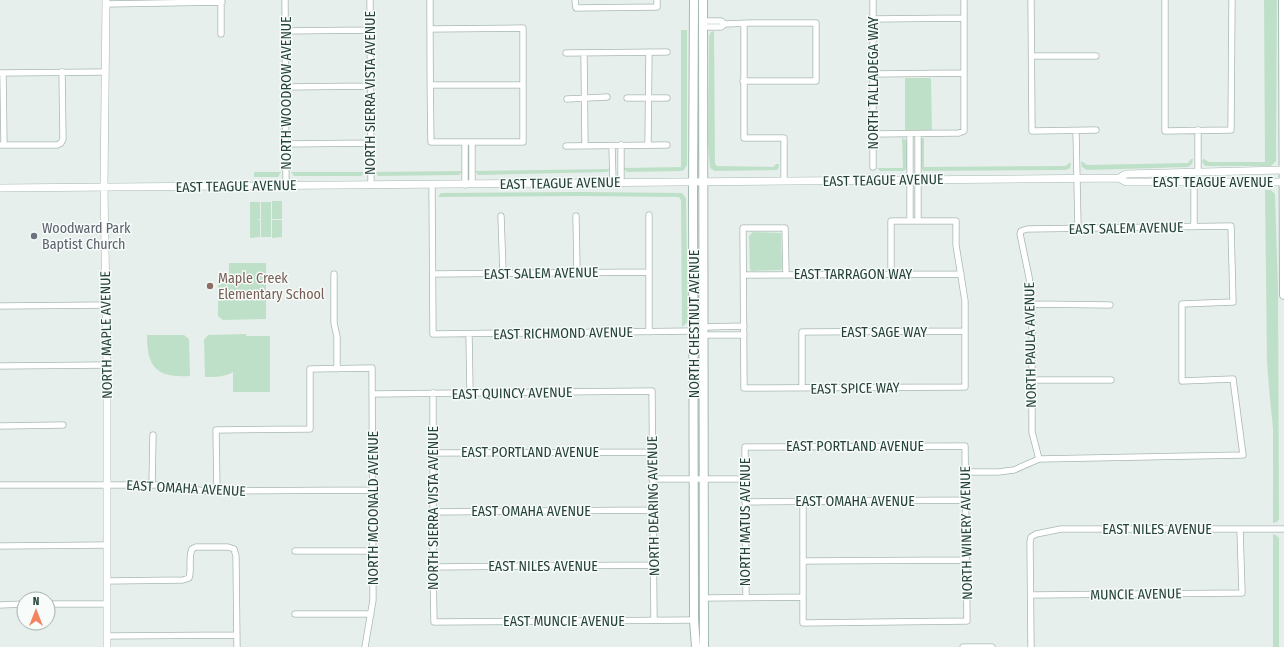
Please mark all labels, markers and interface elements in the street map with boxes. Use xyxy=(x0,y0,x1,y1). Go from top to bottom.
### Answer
street label: NORTH SIERRA VISTA AVENUE xyxy=(362,11,379,175)
street label: NORTH WOODROW AVENUE xyxy=(278,16,295,170)
street label: NORTH TALLADEGA WAY xyxy=(865,16,882,150)
street label: EAST TEAGUE AVENUE xyxy=(822,171,944,190)
street label: EAST TEAGUE AVENUE xyxy=(499,174,621,193)
street label: EAST TEAGUE AVENUE xyxy=(1153,174,1274,191)
street label: EAST TEAGUE AVENUE xyxy=(175,177,297,196)
street label: EAST SALEM AVENUE xyxy=(1068,219,1184,238)
place label: Woodward Park Baptist Church xyxy=(42,220,131,253)
marker: Woodward Park Baptist Church xyxy=(29,231,39,241)
street label: NORTH CHESTNUT AVENUE xyxy=(686,249,703,398)
street label: EAST SALEM AVENUE xyxy=(483,264,599,283)
street label: EAST TARRAGON WAY xyxy=(794,266,912,283)
place label: Maple Creek Elementary School xyxy=(218,270,325,303)
street label: NORTH MAPLE AVENUE xyxy=(97,271,116,399)
marker: Maple Creek Elementary School xyxy=(205,281,215,291)
street label: NORTH PAULA AVENUE xyxy=(1021,282,1040,408)
street label: EAST RICHMOND AVENUE xyxy=(493,324,634,343)
street label: EAST SAGE WAY xyxy=(841,324,927,341)
street label: EAST SPICE WAY xyxy=(810,379,900,398)
street label: EAST QUINCY AVENUE xyxy=(451,384,573,403)
street label: NORTH SIERRA VISTA AVENUE xyxy=(425,426,442,590)
street label: NORTH MCDONALD AVENUE xyxy=(365,430,382,585)
street label: NORTH DEARING AVENUE xyxy=(644,435,663,576)
street label: EAST PORTLAND AVENUE xyxy=(786,438,924,455)
street label: EAST PORTLAND AVENUE xyxy=(461,444,599,461)
street label: NORTH MATUS AVENUE xyxy=(737,457,754,586)
street label: NORTH WINERY AVENUE xyxy=(957,466,976,600)
street label: EAST OMAHA AVENUE xyxy=(126,477,247,500)
street label: EAST OMAHA AVENUE xyxy=(795,493,915,510)
street label: EAST OMAHA AVENUE xyxy=(471,503,591,520)
street label: EAST NILES AVENUE xyxy=(1102,521,1212,538)
street label: EAST NILES AVENUE xyxy=(488,558,598,575)
street label: MUNCIE AVENUE xyxy=(1090,585,1182,604)
north arrow xyxy=(16,591,56,631)
text: N xyxy=(33,595,39,608)
street label: EAST MUNCIE AVENUE xyxy=(503,613,625,630)

